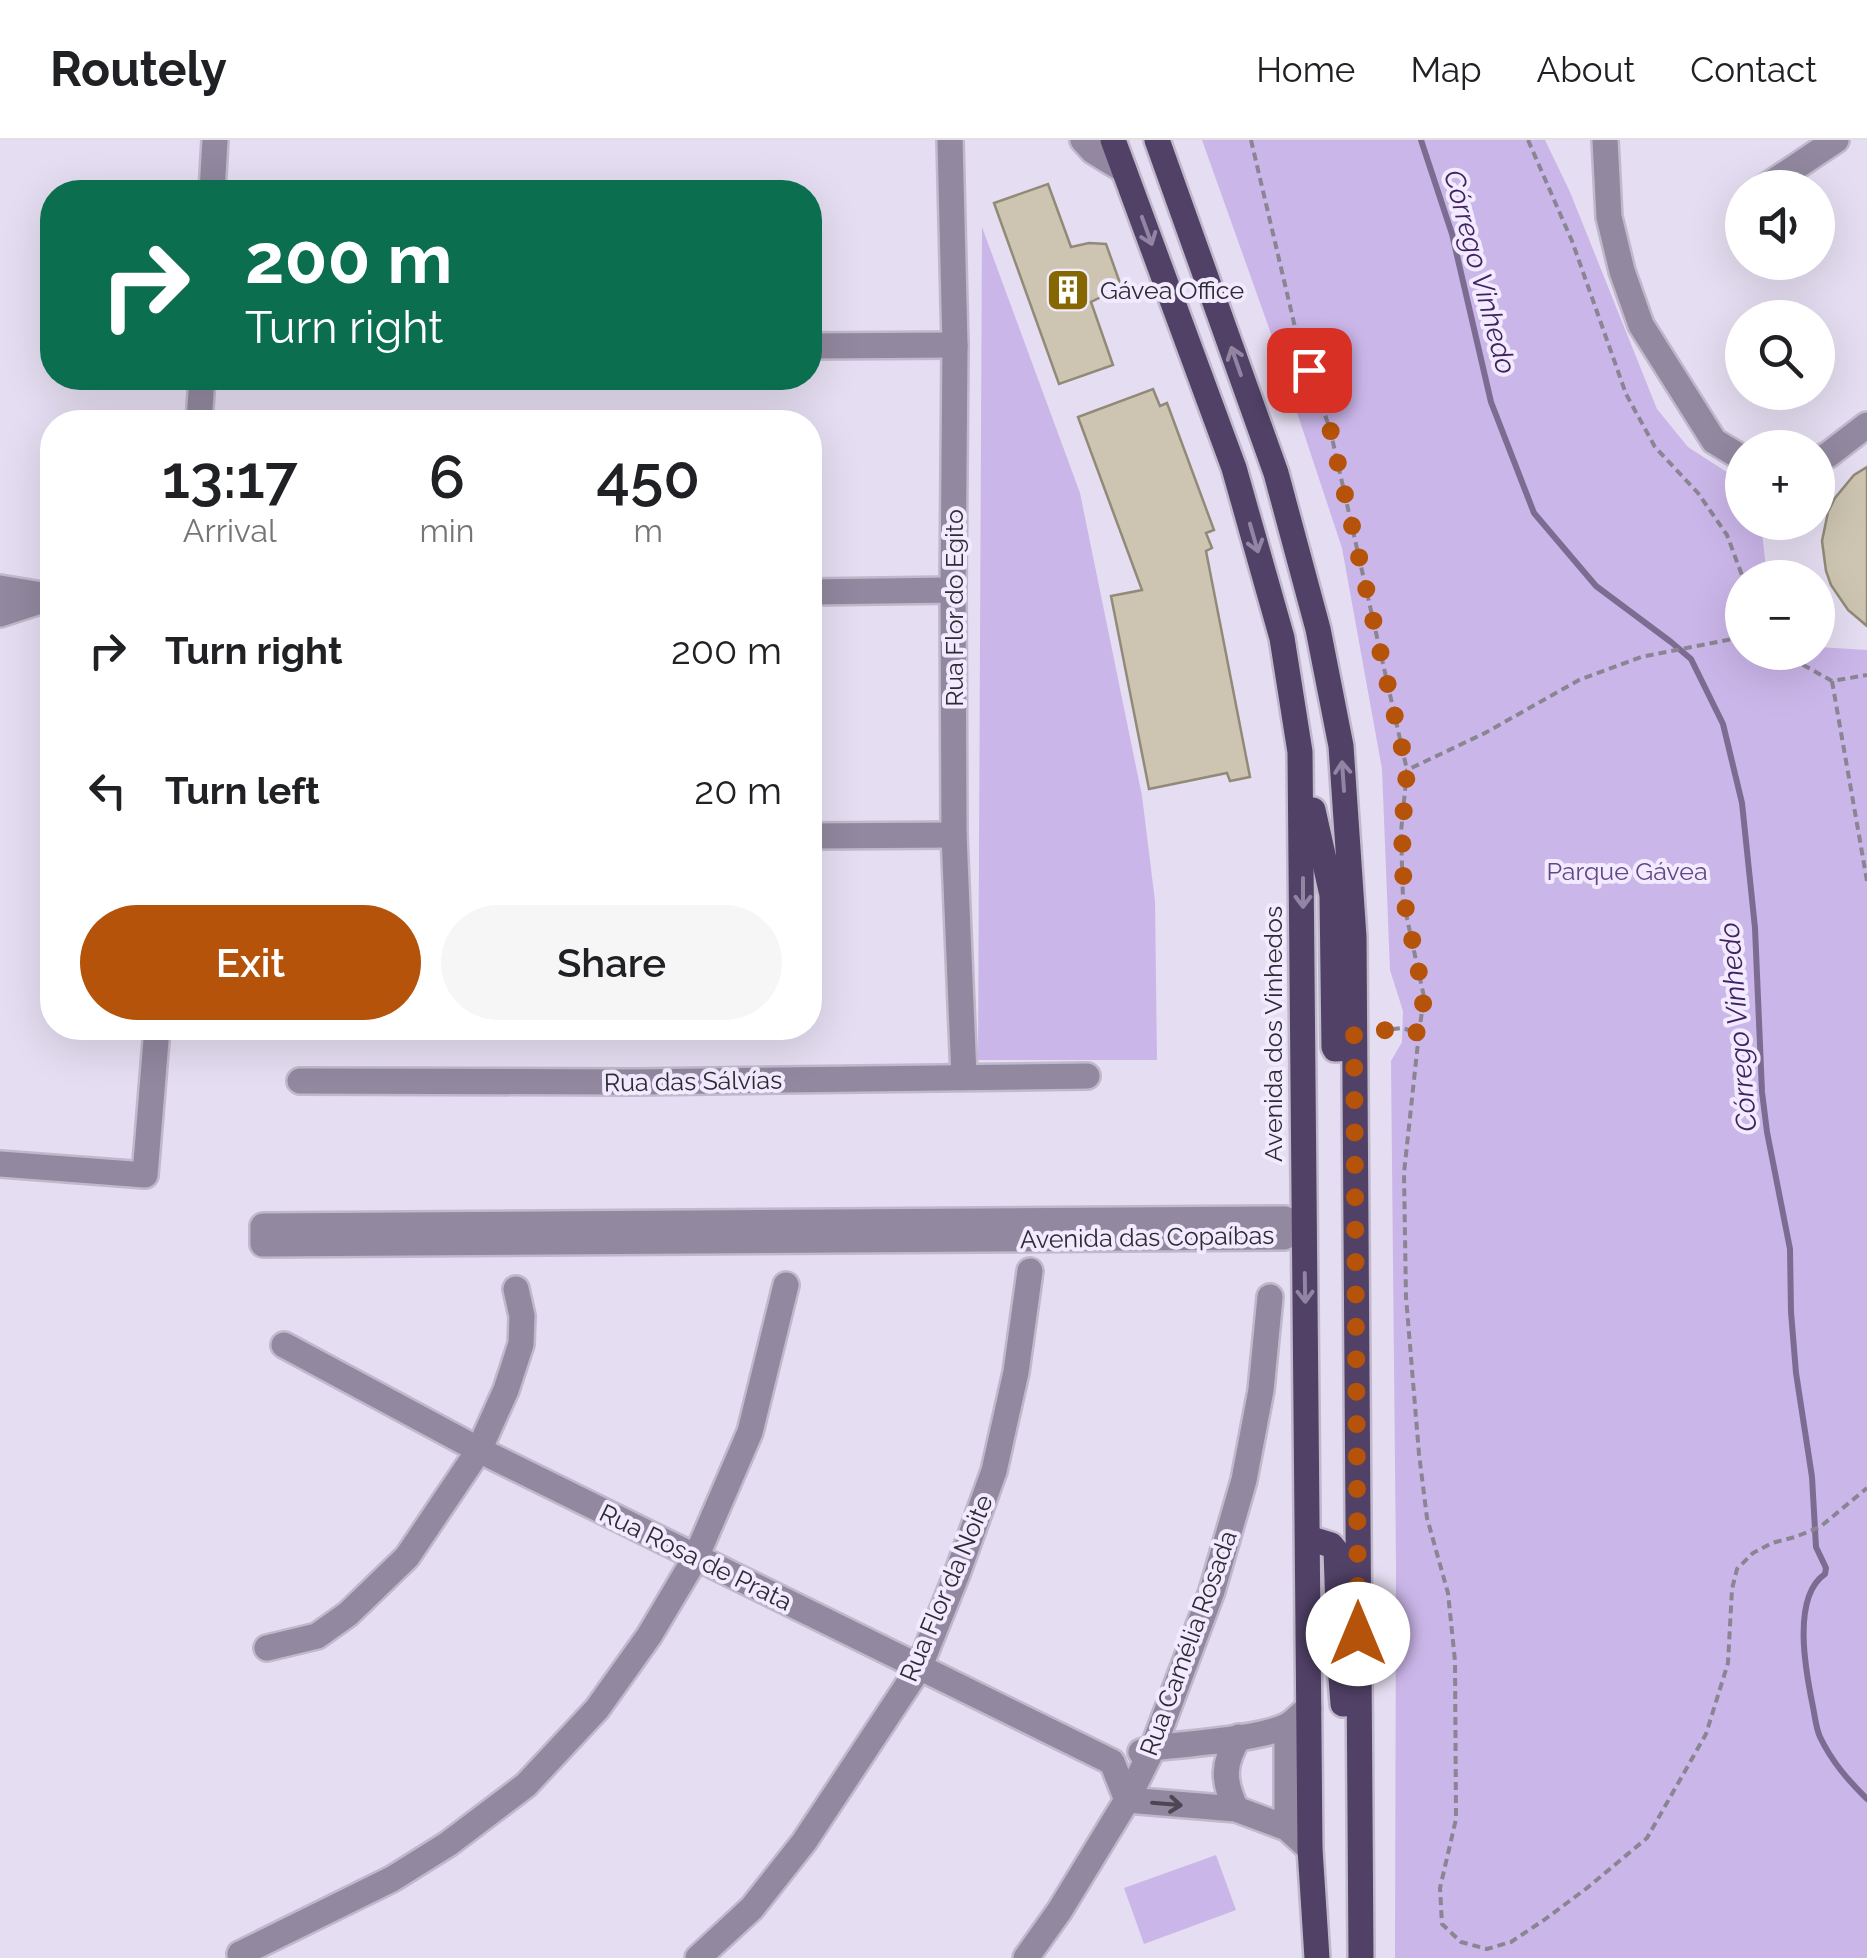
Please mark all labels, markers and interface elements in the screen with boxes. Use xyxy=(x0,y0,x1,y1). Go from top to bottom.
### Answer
text: Routely xyxy=(50,41,227,97)
text: Home xyxy=(1256,49,1355,90)
text: Map xyxy=(1410,49,1482,90)
text: About xyxy=(1537,49,1635,90)
text: Contact xyxy=(1690,49,1817,90)
water label: Córrego Vinhedo xyxy=(1437,166,1523,378)
map controls xyxy=(1725,170,1835,670)
button: sound xyxy=(1725,170,1835,280)
one-way arrow xyxy=(1139,215,1157,246)
text: 200 m xyxy=(245,217,452,299)
icon: right xyxy=(80,220,210,350)
building icon: Gávea Office xyxy=(1045,267,1091,313)
place label: Gávea Office xyxy=(1100,275,1244,305)
button: search xyxy=(1725,300,1835,410)
text: Turn right xyxy=(245,301,443,354)
pin xyxy=(1267,328,1352,413)
icon: arrive xyxy=(1282,343,1337,398)
one-way arrow xyxy=(1226,345,1244,377)
button: + xyxy=(1725,430,1835,540)
text: 13:17 xyxy=(162,442,298,512)
text: 6 xyxy=(429,442,465,512)
text: 450 xyxy=(596,442,700,512)
street label: Rua Flor do Egito xyxy=(939,509,969,707)
text: Arrival xyxy=(183,512,277,549)
text: min xyxy=(419,512,475,549)
text: m xyxy=(634,512,663,549)
one-way arrow xyxy=(1246,522,1264,553)
button: − xyxy=(1725,560,1835,670)
icon: right xyxy=(80,623,135,678)
text: Turn right xyxy=(165,628,342,673)
text: 200 m xyxy=(671,628,782,673)
one-way arrow xyxy=(1333,760,1352,792)
icon: left xyxy=(80,763,135,818)
text: Turn left xyxy=(165,768,320,813)
text: 20 m xyxy=(694,768,782,813)
park label: Parque Gávea xyxy=(1546,856,1708,886)
one-way arrow xyxy=(1293,876,1312,908)
button: Exit xyxy=(80,905,421,1020)
button: Share xyxy=(441,905,782,1020)
street label: Avenida dos Vinhedos xyxy=(1258,906,1288,1162)
water label: Córrego Vinhedo xyxy=(1712,921,1764,1133)
street label: Rua das Sálvías xyxy=(604,1064,782,1098)
street label: Avenida das Copaíbas xyxy=(1020,1220,1274,1254)
one-way arrow xyxy=(1295,1271,1314,1303)
street label: Rua Flor da Noite xyxy=(893,1490,999,1686)
street label: Rua Rosa de Prata xyxy=(595,1497,797,1617)
street label: Rua Camélia Rosada xyxy=(1133,1526,1243,1760)
position arrow xyxy=(1306,1582,1410,1686)
one-way arrow xyxy=(1150,1794,1182,1813)

